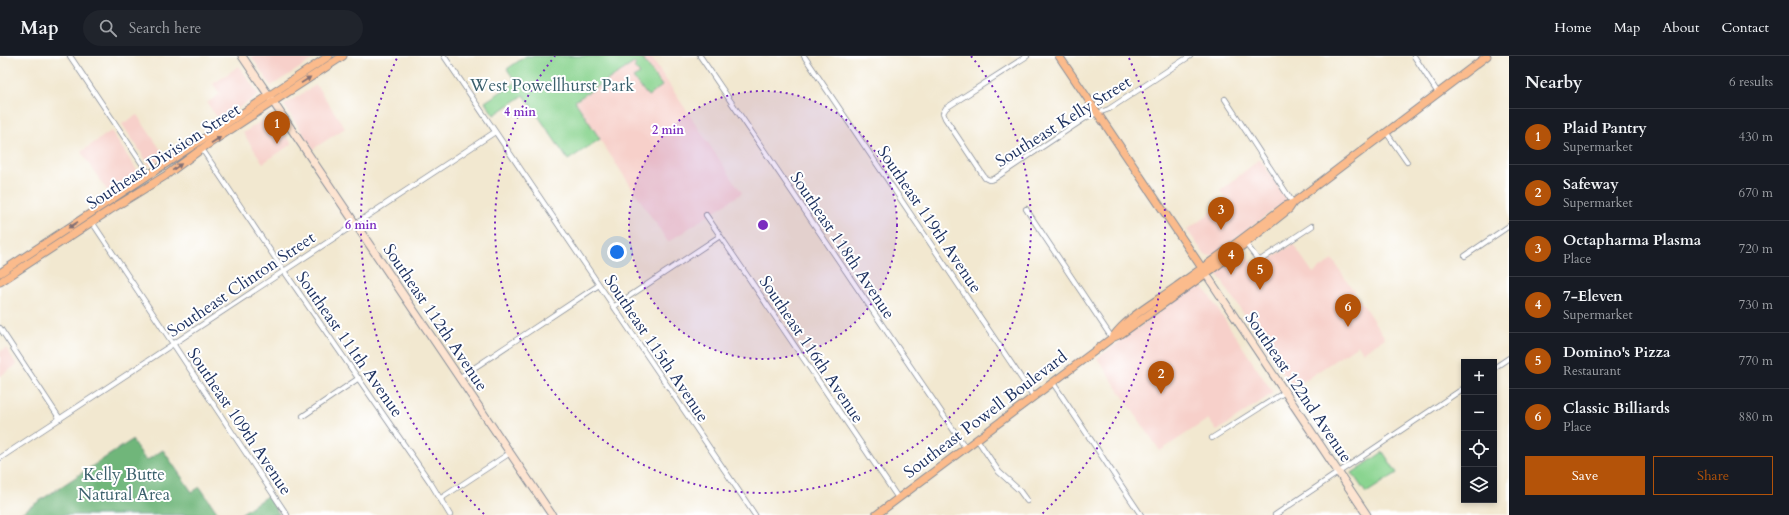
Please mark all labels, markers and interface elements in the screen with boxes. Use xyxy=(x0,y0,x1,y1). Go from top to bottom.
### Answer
search box xyxy=(83,10,363,46)
text: Map xyxy=(20,15,59,41)
icon: search xyxy=(97,17,119,39)
text: Search here xyxy=(129,18,201,38)
text: Home xyxy=(1554,18,1592,37)
text: Map xyxy=(1614,18,1640,37)
text: About xyxy=(1662,18,1699,37)
text: Contact xyxy=(1721,18,1769,37)
street label: Southeast Kelly Street xyxy=(991,70,1136,172)
text: Nearby xyxy=(1525,71,1582,94)
text: 6 results xyxy=(1729,73,1773,91)
park label: West Powellhurst Park xyxy=(469,74,635,97)
one-way arrow xyxy=(300,77,312,84)
street label: Southeast Division Street xyxy=(82,98,245,215)
text: 4 min xyxy=(504,104,536,120)
pin: 1 xyxy=(264,111,290,144)
text: Plaid Pantry xyxy=(1563,118,1647,138)
text: 2 min xyxy=(652,122,684,138)
text: 1 xyxy=(1535,128,1541,146)
text: 430 m xyxy=(1739,128,1773,146)
one-way arrow xyxy=(210,136,221,144)
text: Supermarket xyxy=(1563,138,1633,156)
street label: Southeast 119th Avenue xyxy=(872,141,987,297)
one-way arrow xyxy=(172,163,183,172)
street label: Southeast 118th Avenue xyxy=(785,167,900,323)
text: Safeway xyxy=(1563,174,1619,194)
text: 2 xyxy=(1535,184,1541,202)
text: 670 m xyxy=(1739,184,1773,202)
text: Supermarket xyxy=(1563,194,1633,212)
pin: 3 xyxy=(1208,197,1234,230)
text: 6 min xyxy=(345,217,377,233)
centre of rings xyxy=(756,218,770,232)
one-way arrow xyxy=(67,221,78,229)
street label: Southeast Clinton Street xyxy=(163,226,320,343)
text: Octapharma Plasma xyxy=(1563,230,1701,250)
street label: Southeast 112th Avenue xyxy=(378,239,493,395)
text: 3 xyxy=(1535,240,1541,258)
text: 720 m xyxy=(1739,240,1773,258)
your location xyxy=(607,242,627,262)
pin: 4 xyxy=(1218,242,1244,275)
text: Place xyxy=(1563,250,1591,268)
pin: 5 xyxy=(1247,257,1273,290)
street label: Southeast 111th Avenue xyxy=(291,267,409,422)
street label: Southeast 115th Avenue xyxy=(599,270,714,426)
street label: Southeast 116th Avenue xyxy=(754,271,869,427)
text: 7-Eleven xyxy=(1563,286,1623,306)
pin: 6 xyxy=(1335,294,1361,327)
text: 4 xyxy=(1535,296,1541,314)
text: 730 m xyxy=(1739,296,1773,314)
text: Supermarket xyxy=(1563,306,1633,324)
street label: Southeast 122nd Avenue xyxy=(1240,307,1358,467)
text: Domino's Pizza xyxy=(1563,342,1670,362)
street label: Southeast 109th Avenue xyxy=(182,343,297,499)
street label: Southeast Powell Boulevard xyxy=(899,345,1072,484)
text: 5 xyxy=(1535,352,1541,370)
text: 770 m xyxy=(1739,352,1773,370)
map controls xyxy=(1461,359,1497,503)
button: + xyxy=(1461,359,1497,395)
pin: 2 xyxy=(1148,361,1174,394)
text: Restaurant xyxy=(1563,362,1621,380)
button: − xyxy=(1461,395,1497,431)
text: Classic Billiards xyxy=(1563,398,1670,418)
text: 6 xyxy=(1535,408,1541,426)
text: 880 m xyxy=(1739,408,1773,426)
text: Place xyxy=(1563,418,1591,436)
button: locate xyxy=(1461,431,1497,467)
button: Save xyxy=(1525,456,1645,495)
button: Share xyxy=(1653,456,1773,495)
park label: Kelly Butte Natural Area xyxy=(78,463,171,506)
button: layers xyxy=(1461,467,1497,503)

